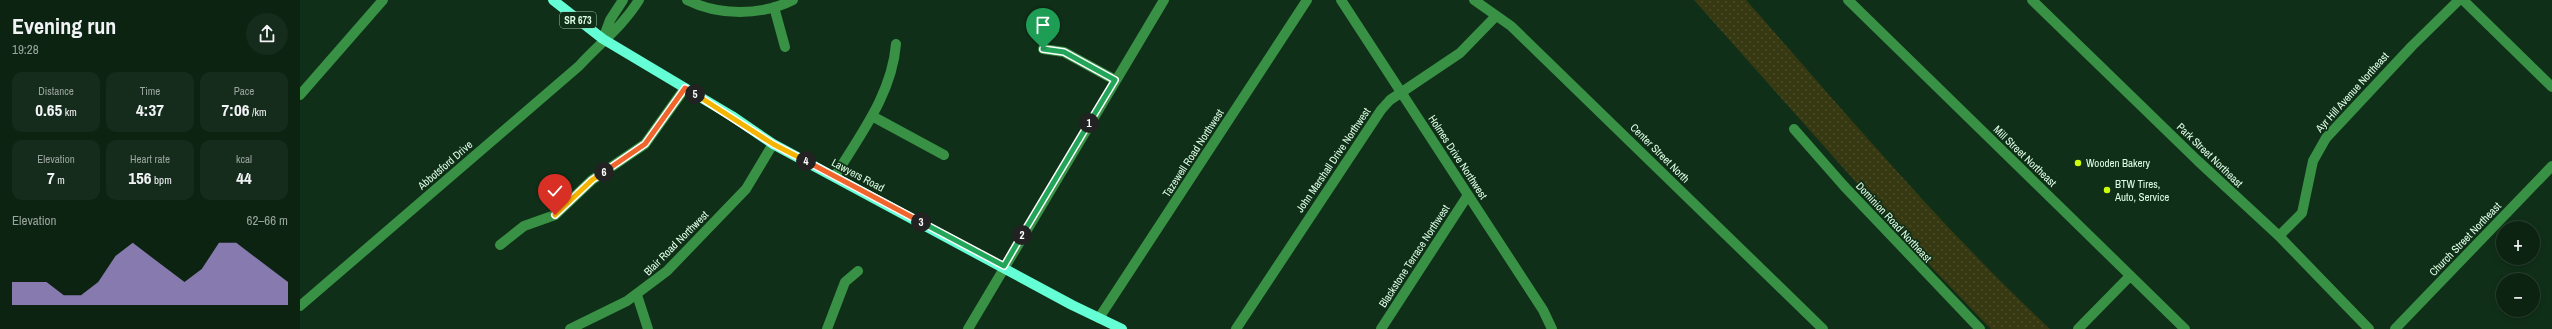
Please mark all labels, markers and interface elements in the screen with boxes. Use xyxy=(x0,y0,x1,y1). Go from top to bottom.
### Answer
pin xyxy=(1026,8,1060,49)
text: Evening run xyxy=(12,11,116,41)
road number: SR 673 xyxy=(560,12,596,28)
button: share xyxy=(246,13,288,55)
icon: arrive xyxy=(1032,14,1054,36)
text: 19:28 xyxy=(12,41,39,58)
street label: Ayr Hill Avenue Northeast xyxy=(2312,49,2392,136)
text: Distance xyxy=(38,84,74,98)
text: Time xyxy=(140,84,160,98)
text: Pace xyxy=(234,84,254,98)
pin: 5 xyxy=(685,84,705,104)
text: 5 xyxy=(692,87,698,101)
text: 0.65 xyxy=(35,98,62,121)
text: 4:37 xyxy=(136,98,164,121)
text: 7:06 xyxy=(222,98,249,121)
text: km xyxy=(62,105,77,119)
text: /km xyxy=(249,105,266,119)
street label: John Marshall Drive Northwest xyxy=(1293,105,1374,215)
street label: Tazewell Road Northwest xyxy=(1159,106,1227,200)
street label: Holmes Drive Northwest xyxy=(1426,112,1491,202)
pin: 1 xyxy=(1079,113,1099,133)
text: 1 xyxy=(1086,116,1092,130)
street label: Center Street North xyxy=(1627,120,1693,186)
street label: Park Street Northeast xyxy=(2174,120,2246,191)
street label: Mill Street Northeast xyxy=(1991,122,2060,190)
street label: Abbotsford Drive xyxy=(414,138,475,193)
pin: 4 xyxy=(796,151,816,171)
text: Elevation xyxy=(37,152,75,166)
text: Heart rate xyxy=(130,152,170,166)
text: kcal xyxy=(236,152,252,166)
text: 4 xyxy=(803,154,809,168)
street label: Lawyers Road xyxy=(829,155,887,195)
place label: Wooden Bakery xyxy=(2086,156,2151,170)
marker: Wooden Bakery xyxy=(2073,158,2083,168)
pin: 6 xyxy=(594,162,614,182)
text: 6 xyxy=(601,165,607,179)
text: 7 xyxy=(47,166,55,189)
text: 156 xyxy=(128,166,152,189)
text: 44 xyxy=(236,166,252,189)
text: m xyxy=(55,173,65,187)
text: bpm xyxy=(152,173,172,187)
pin xyxy=(538,174,572,215)
place label: BTW Tires, Auto, Service xyxy=(2114,177,2169,204)
street label: Dominion Road Northeast xyxy=(1853,179,1935,265)
icon: check xyxy=(544,180,566,202)
marker: BTW Tires, Auto, Service xyxy=(2102,185,2112,195)
street label: Church Street Northeast xyxy=(2426,199,2504,279)
street label: Blackstone Terrace Northwest xyxy=(1376,202,1453,310)
street label: Blair Road Northwest xyxy=(641,207,712,278)
text: Elevation xyxy=(12,212,56,229)
text: 62–66 m xyxy=(247,212,288,229)
pin: 3 xyxy=(911,212,931,232)
text: 3 xyxy=(918,215,924,229)
map controls xyxy=(2496,221,2540,317)
button: + xyxy=(2496,221,2540,265)
pin: 2 xyxy=(1012,225,1032,245)
text: 2 xyxy=(1019,228,1025,242)
button: − xyxy=(2496,273,2540,317)

